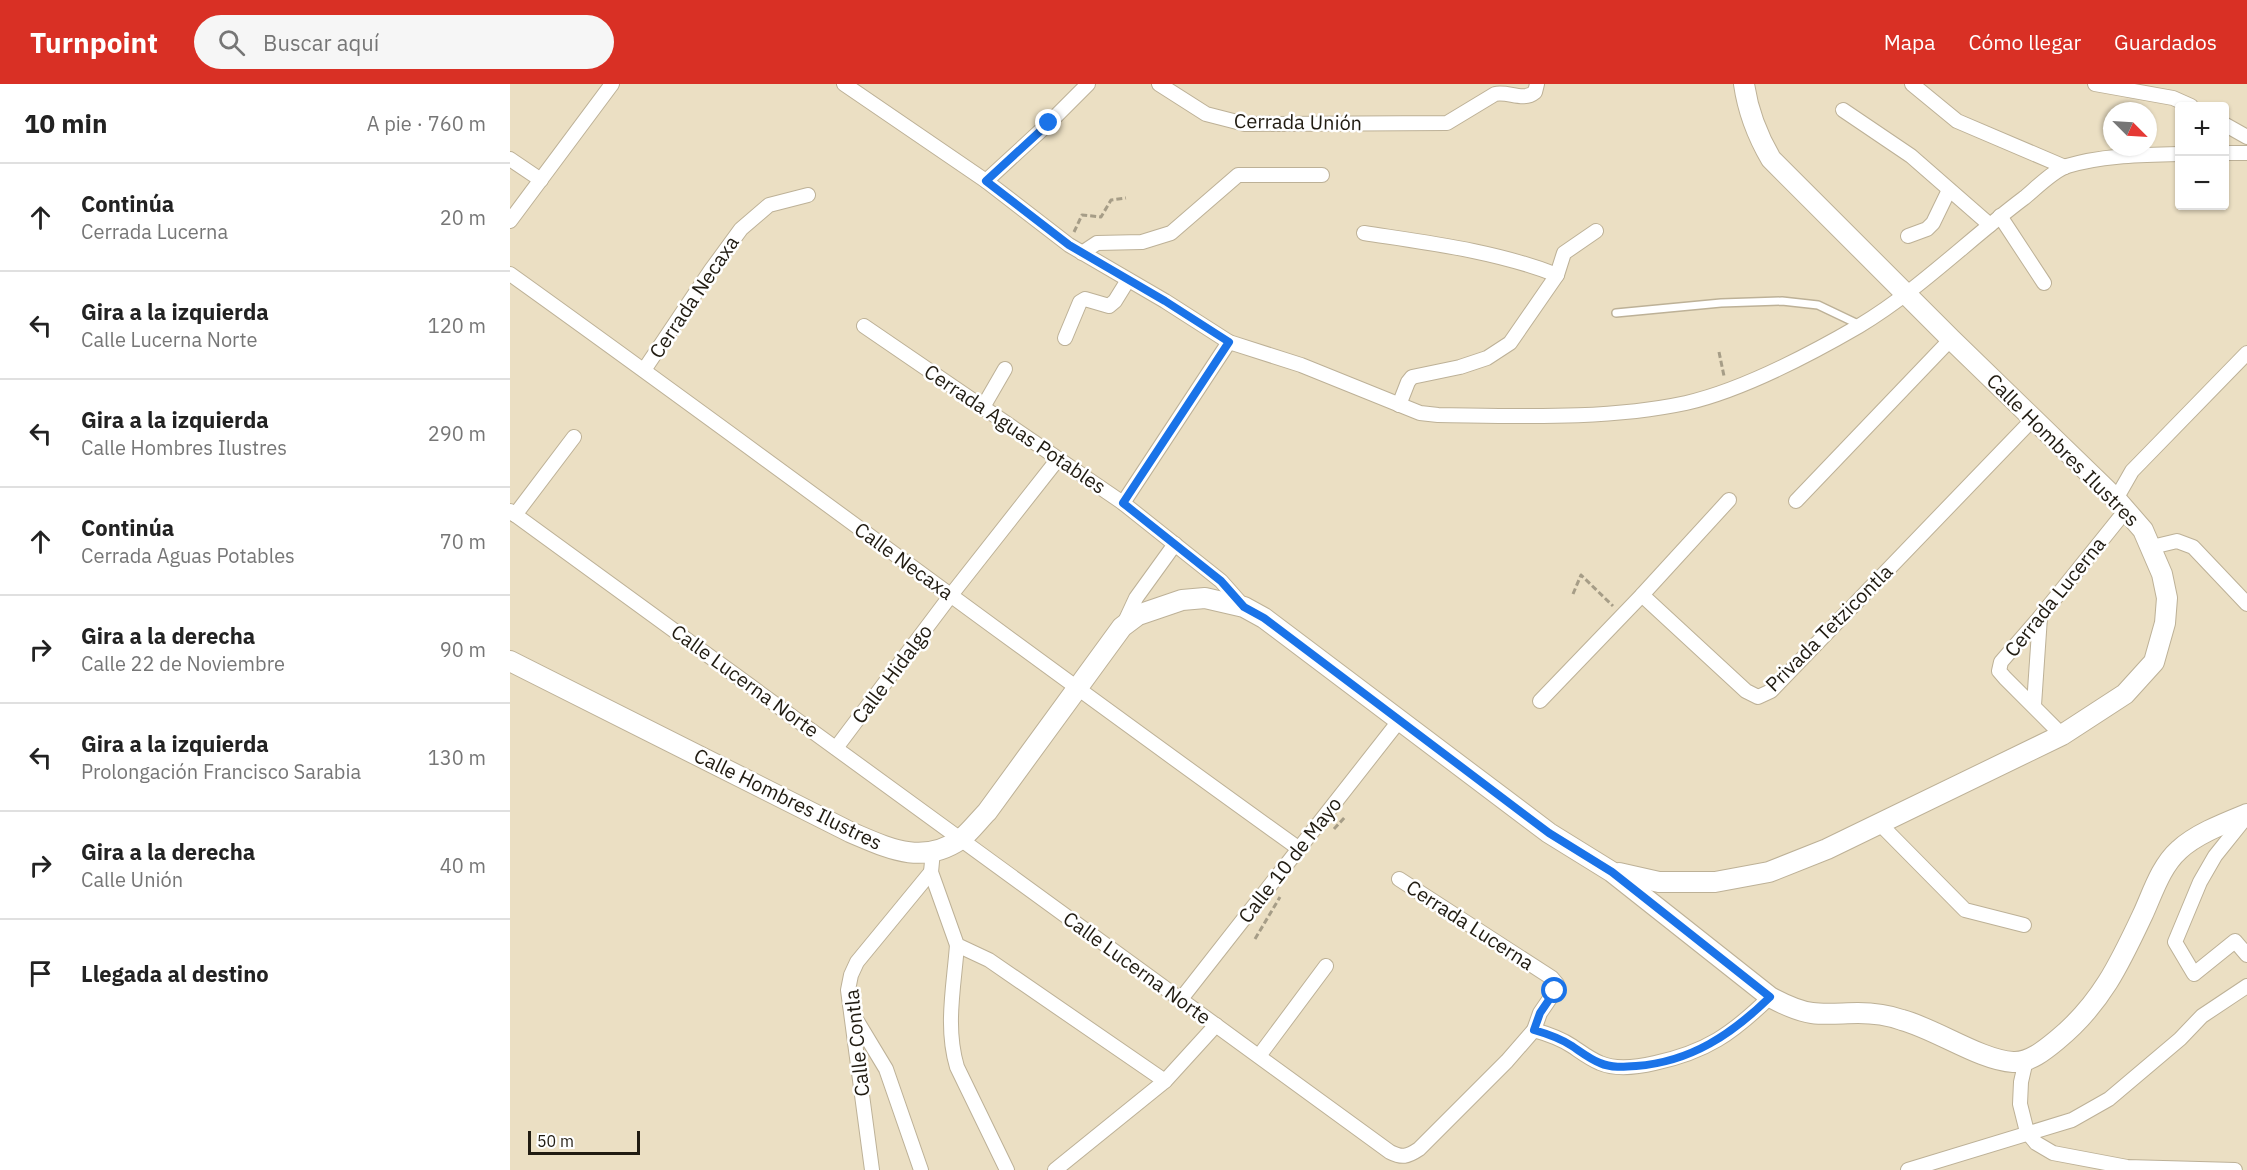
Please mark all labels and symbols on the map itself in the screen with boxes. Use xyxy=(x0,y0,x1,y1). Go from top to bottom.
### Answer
north arrow xyxy=(2103,102,2157,156)
street label: Cerrada Unión xyxy=(1234,107,1362,136)
route end xyxy=(1035,109,1061,135)
street label: Cerrada Necaxa xyxy=(643,230,745,363)
street label: Cerrada Aguas Potables xyxy=(919,358,1111,500)
street label: Calle Hombres Ilustres xyxy=(1981,367,2146,532)
street label: Calle Necaxa xyxy=(849,516,960,606)
street label: Cerrada Lucerna xyxy=(1998,531,2112,662)
street label: Privada Tetzicontla xyxy=(1759,558,1898,697)
street label: Calle Lucerna Norte xyxy=(666,618,825,743)
street label: Calle Hidalgo xyxy=(845,618,938,729)
street label: Calle Hombres Ilustres xyxy=(690,741,887,856)
street label: Calle 10 de Mayo xyxy=(1232,791,1347,928)
street label: Cerrada Lucerna xyxy=(1401,873,1540,976)
street label: Calle Lucerna Norte xyxy=(1058,905,1217,1030)
route start xyxy=(1541,977,1567,1003)
street label: Calle Contla xyxy=(837,988,876,1098)
scale bar xyxy=(528,1128,640,1156)

